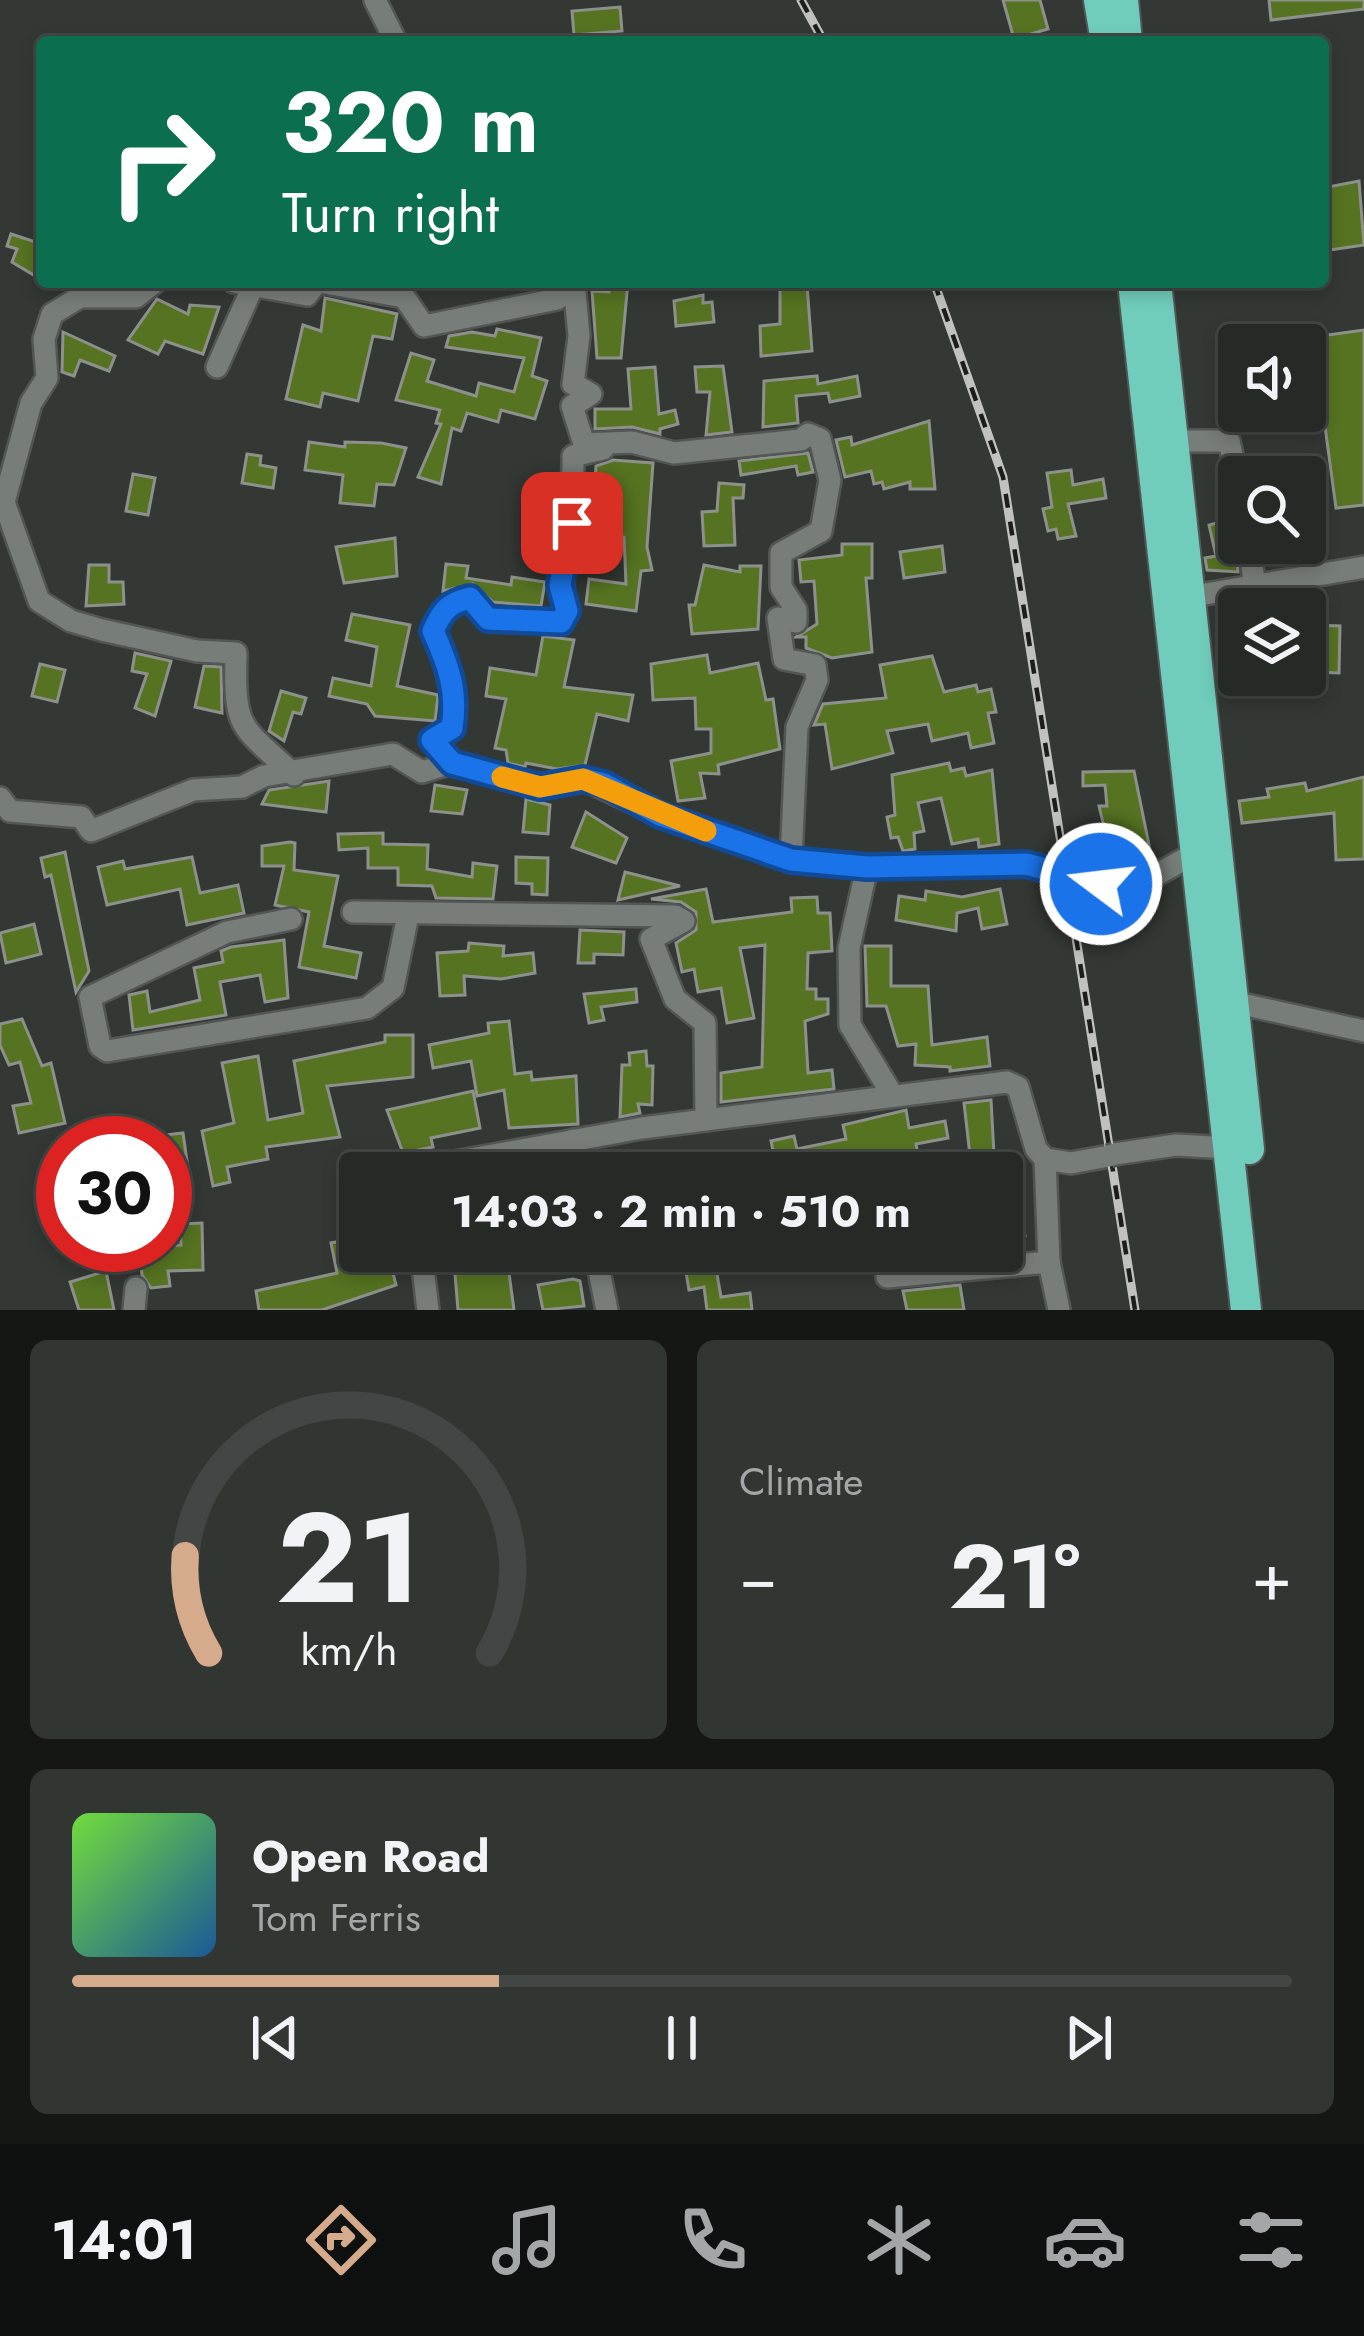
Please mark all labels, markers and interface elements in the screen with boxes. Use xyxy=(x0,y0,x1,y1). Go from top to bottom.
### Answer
text: 320 m xyxy=(282,62,539,184)
icon: right xyxy=(84,84,240,240)
text: Turn right xyxy=(282,174,499,252)
map controls xyxy=(1218,324,1326,696)
button: sound xyxy=(1218,324,1326,432)
button: search xyxy=(1218,456,1326,564)
pin xyxy=(521,472,623,574)
icon: arrive xyxy=(539,490,605,556)
button: layers xyxy=(1218,588,1326,696)
position arrow xyxy=(1038,821,1164,947)
speed limit sign: 30 xyxy=(36,1116,192,1272)
text: 14:03 · 2 min · 510 m xyxy=(451,1179,911,1244)
text: Climate xyxy=(739,1453,863,1510)
text: 21 xyxy=(276,1468,421,1649)
text: 21° xyxy=(949,1512,1080,1642)
text: − xyxy=(739,1529,778,1625)
text: + xyxy=(1251,1529,1292,1625)
text: km/h xyxy=(300,1618,397,1680)
text: Open Road xyxy=(252,1824,490,1889)
text: Tom Ferris xyxy=(252,1889,421,1946)
icon: previous xyxy=(242,2005,308,2071)
icon: pause xyxy=(649,2005,715,2071)
icon: next xyxy=(1056,2005,1122,2071)
icon: directions xyxy=(299,2198,383,2282)
icon: music xyxy=(485,2198,569,2282)
icon: phone xyxy=(671,2198,755,2282)
icon: climate xyxy=(857,2198,941,2282)
icon: car xyxy=(1043,2198,1127,2282)
icon: filters xyxy=(1229,2198,1313,2282)
text: 14:01 xyxy=(51,2201,197,2279)

